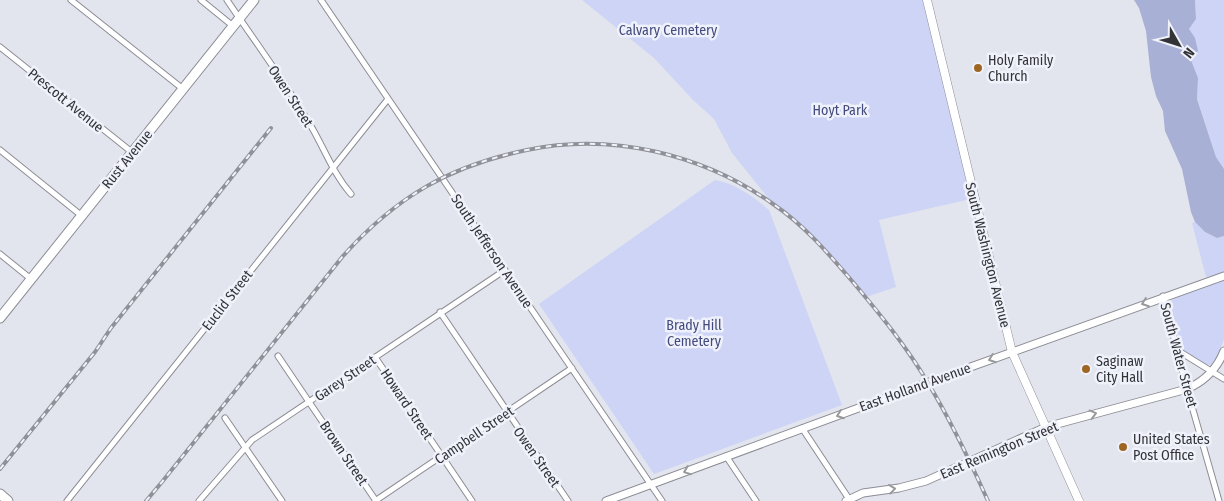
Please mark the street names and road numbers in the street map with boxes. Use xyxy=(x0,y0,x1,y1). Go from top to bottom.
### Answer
street label: Owen Street xyxy=(264,62,317,131)
street label: Prescott Avenue xyxy=(25,65,107,136)
street label: Rust Avenue xyxy=(98,126,156,192)
street label: South Washington Avenue xyxy=(961,181,1014,330)
street label: South Jefferson Avenue xyxy=(447,191,536,312)
street label: Euclid Street xyxy=(198,266,257,334)
street label: South Water Street xyxy=(1156,301,1201,410)
street label: Garey Street xyxy=(311,352,379,405)
street label: East Holland Avenue xyxy=(857,359,973,416)
street label: Howard Street xyxy=(377,366,437,443)
street label: Campbell Street xyxy=(432,403,517,468)
street label: Brown Street xyxy=(316,418,371,489)
street label: East Remington Street xyxy=(938,418,1061,483)
street label: Owen Street xyxy=(510,424,564,491)

